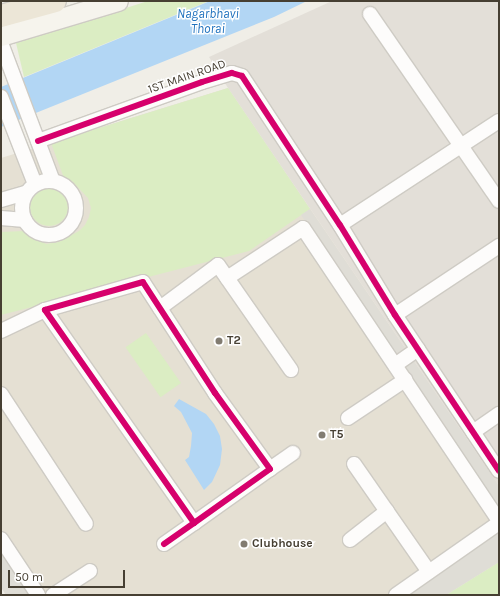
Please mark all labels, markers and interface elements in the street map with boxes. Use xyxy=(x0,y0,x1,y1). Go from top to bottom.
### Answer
water label: Nagarbhavi Thorai xyxy=(177,7,239,38)
street label: 1ST MAIN ROAD xyxy=(146,57,228,97)
place label: T2 xyxy=(227,334,241,348)
marker: T2 xyxy=(214,336,224,346)
place label: T5 xyxy=(330,428,343,442)
marker: T5 xyxy=(317,430,327,440)
place label: Clubhouse xyxy=(252,537,313,551)
marker: Clubhouse xyxy=(239,539,249,549)
scale bar xyxy=(10,562,127,588)
text: 50 m xyxy=(15,570,43,584)

